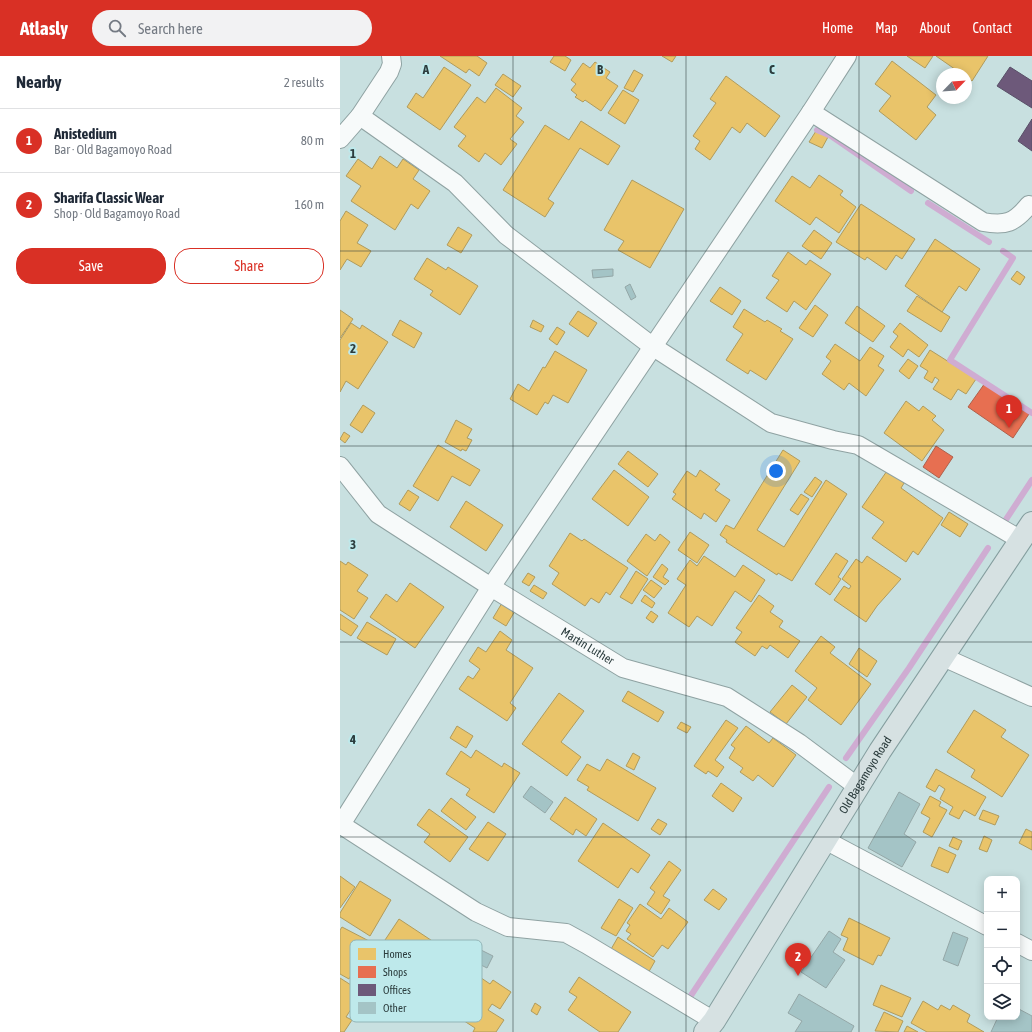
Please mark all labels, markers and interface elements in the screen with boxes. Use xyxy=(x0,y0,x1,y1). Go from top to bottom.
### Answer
search box xyxy=(92,10,372,46)
text: Atlasly xyxy=(20,17,68,39)
icon: search xyxy=(106,17,128,39)
text: Search here xyxy=(138,20,203,37)
text: Home xyxy=(822,20,853,36)
text: Map xyxy=(875,20,898,36)
text: About xyxy=(920,20,951,36)
text: Contact xyxy=(973,20,1012,36)
text: A xyxy=(422,62,430,77)
text: B xyxy=(597,62,604,77)
text: C xyxy=(769,62,775,77)
north arrow xyxy=(936,68,972,104)
text: Nearby xyxy=(16,72,62,92)
text: 2 results xyxy=(284,75,324,90)
text: Anistedium xyxy=(54,125,117,142)
text: 1 xyxy=(26,133,32,148)
text: 80 m xyxy=(301,133,324,148)
text: Bar · Old Bagamoyo Road xyxy=(54,142,172,157)
text: 1 xyxy=(350,146,356,161)
text: Sharifa Classic Wear xyxy=(54,189,164,206)
text: 2 xyxy=(26,197,32,212)
text: 160 m xyxy=(295,197,324,212)
text: Shop · Old Bagamoyo Road xyxy=(54,206,180,221)
button: Save xyxy=(16,248,166,284)
button: Share xyxy=(174,248,324,284)
text: 2 xyxy=(350,341,356,356)
pin: 1 xyxy=(996,395,1022,428)
your location xyxy=(766,461,786,481)
text: 3 xyxy=(350,537,356,552)
street label: Martin Luther xyxy=(558,625,617,668)
text: 4 xyxy=(349,732,356,747)
street label: Old Bagamoyo Road xyxy=(836,734,895,816)
map controls xyxy=(984,876,1020,1020)
button: + xyxy=(984,876,1020,912)
button: − xyxy=(984,912,1020,948)
legend xyxy=(350,940,482,1022)
pin: 2 xyxy=(785,943,811,976)
text: Homes xyxy=(383,948,411,960)
button: locate xyxy=(984,948,1020,984)
text: Shops xyxy=(383,966,407,978)
text: Offices xyxy=(383,984,411,996)
button: layers xyxy=(984,984,1020,1020)
text: Other xyxy=(383,1002,407,1014)

